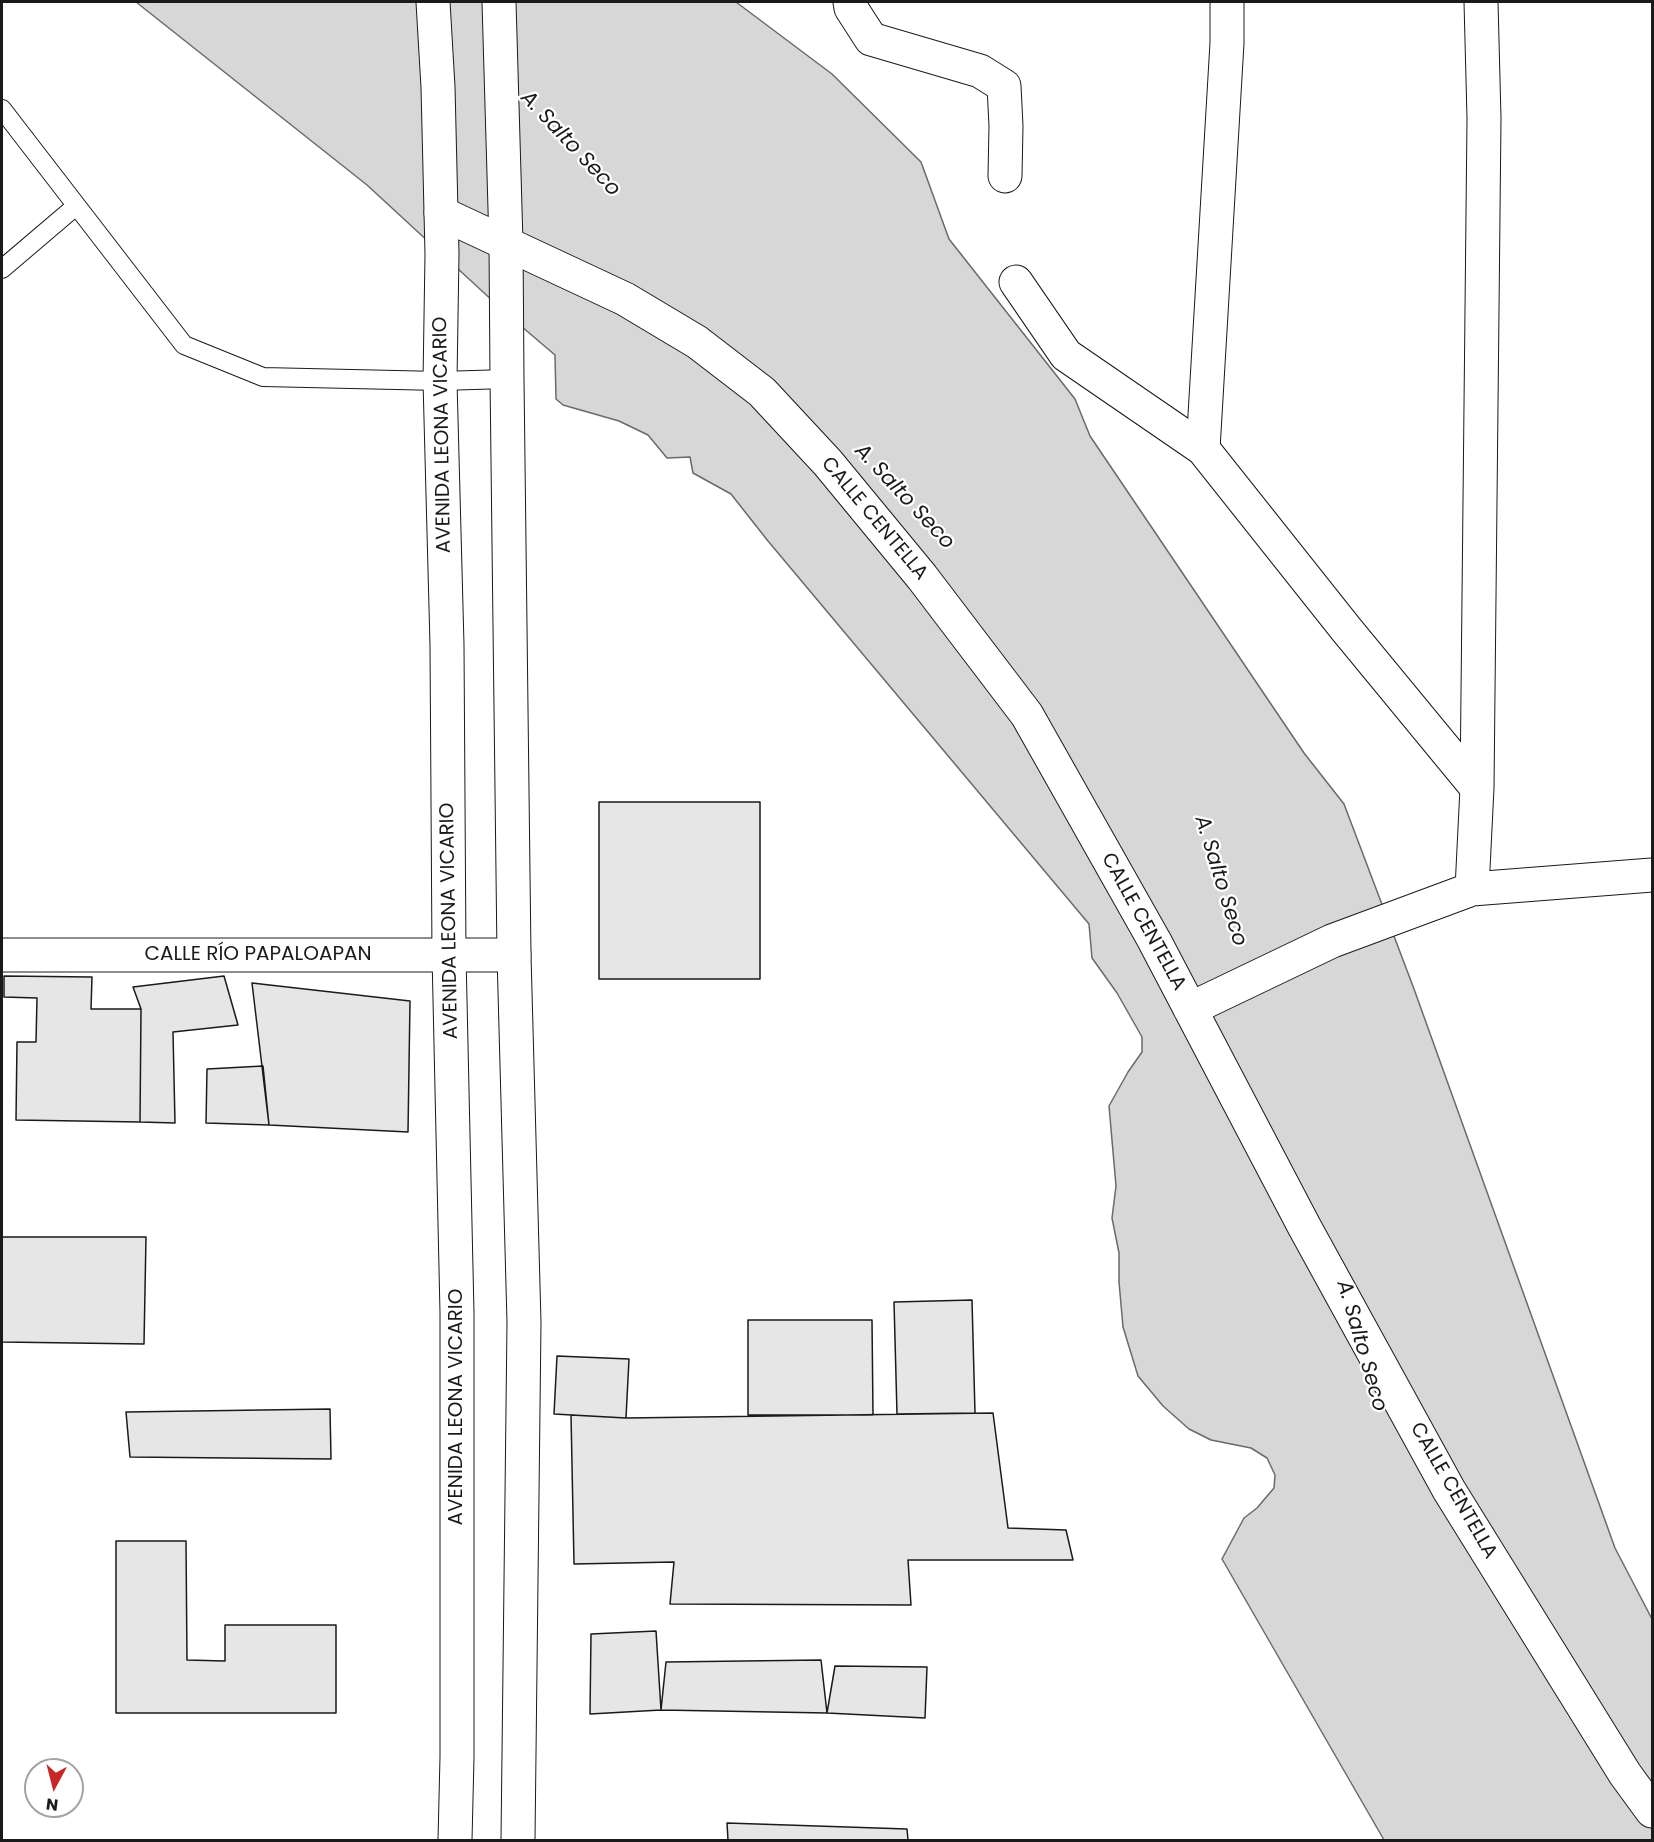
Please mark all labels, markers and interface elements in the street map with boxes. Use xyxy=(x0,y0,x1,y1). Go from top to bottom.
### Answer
water label: A. Salto Seco xyxy=(515,86,625,202)
street label: AVENIDA LEONA VICARIO xyxy=(429,316,457,554)
water label: A. Salto Seco xyxy=(849,439,959,555)
street label: CALLE CENTELLA xyxy=(816,453,932,585)
street label: AVENIDA LEONA VICARIO xyxy=(436,802,464,1040)
water label: A. Salto Seco xyxy=(1188,813,1252,949)
street label: CALLE CENTELLA xyxy=(1095,849,1191,995)
street label: CALLE RÍO PAPALOAPAN xyxy=(144,943,372,967)
water label: A. Salto Seco xyxy=(1330,1278,1392,1414)
street label: AVENIDA LEONA VICARIO xyxy=(445,1289,469,1525)
street label: CALLE CENTELLA xyxy=(1404,1419,1502,1563)
north arrow xyxy=(24,1758,84,1818)
text: N xyxy=(45,1792,59,1817)

